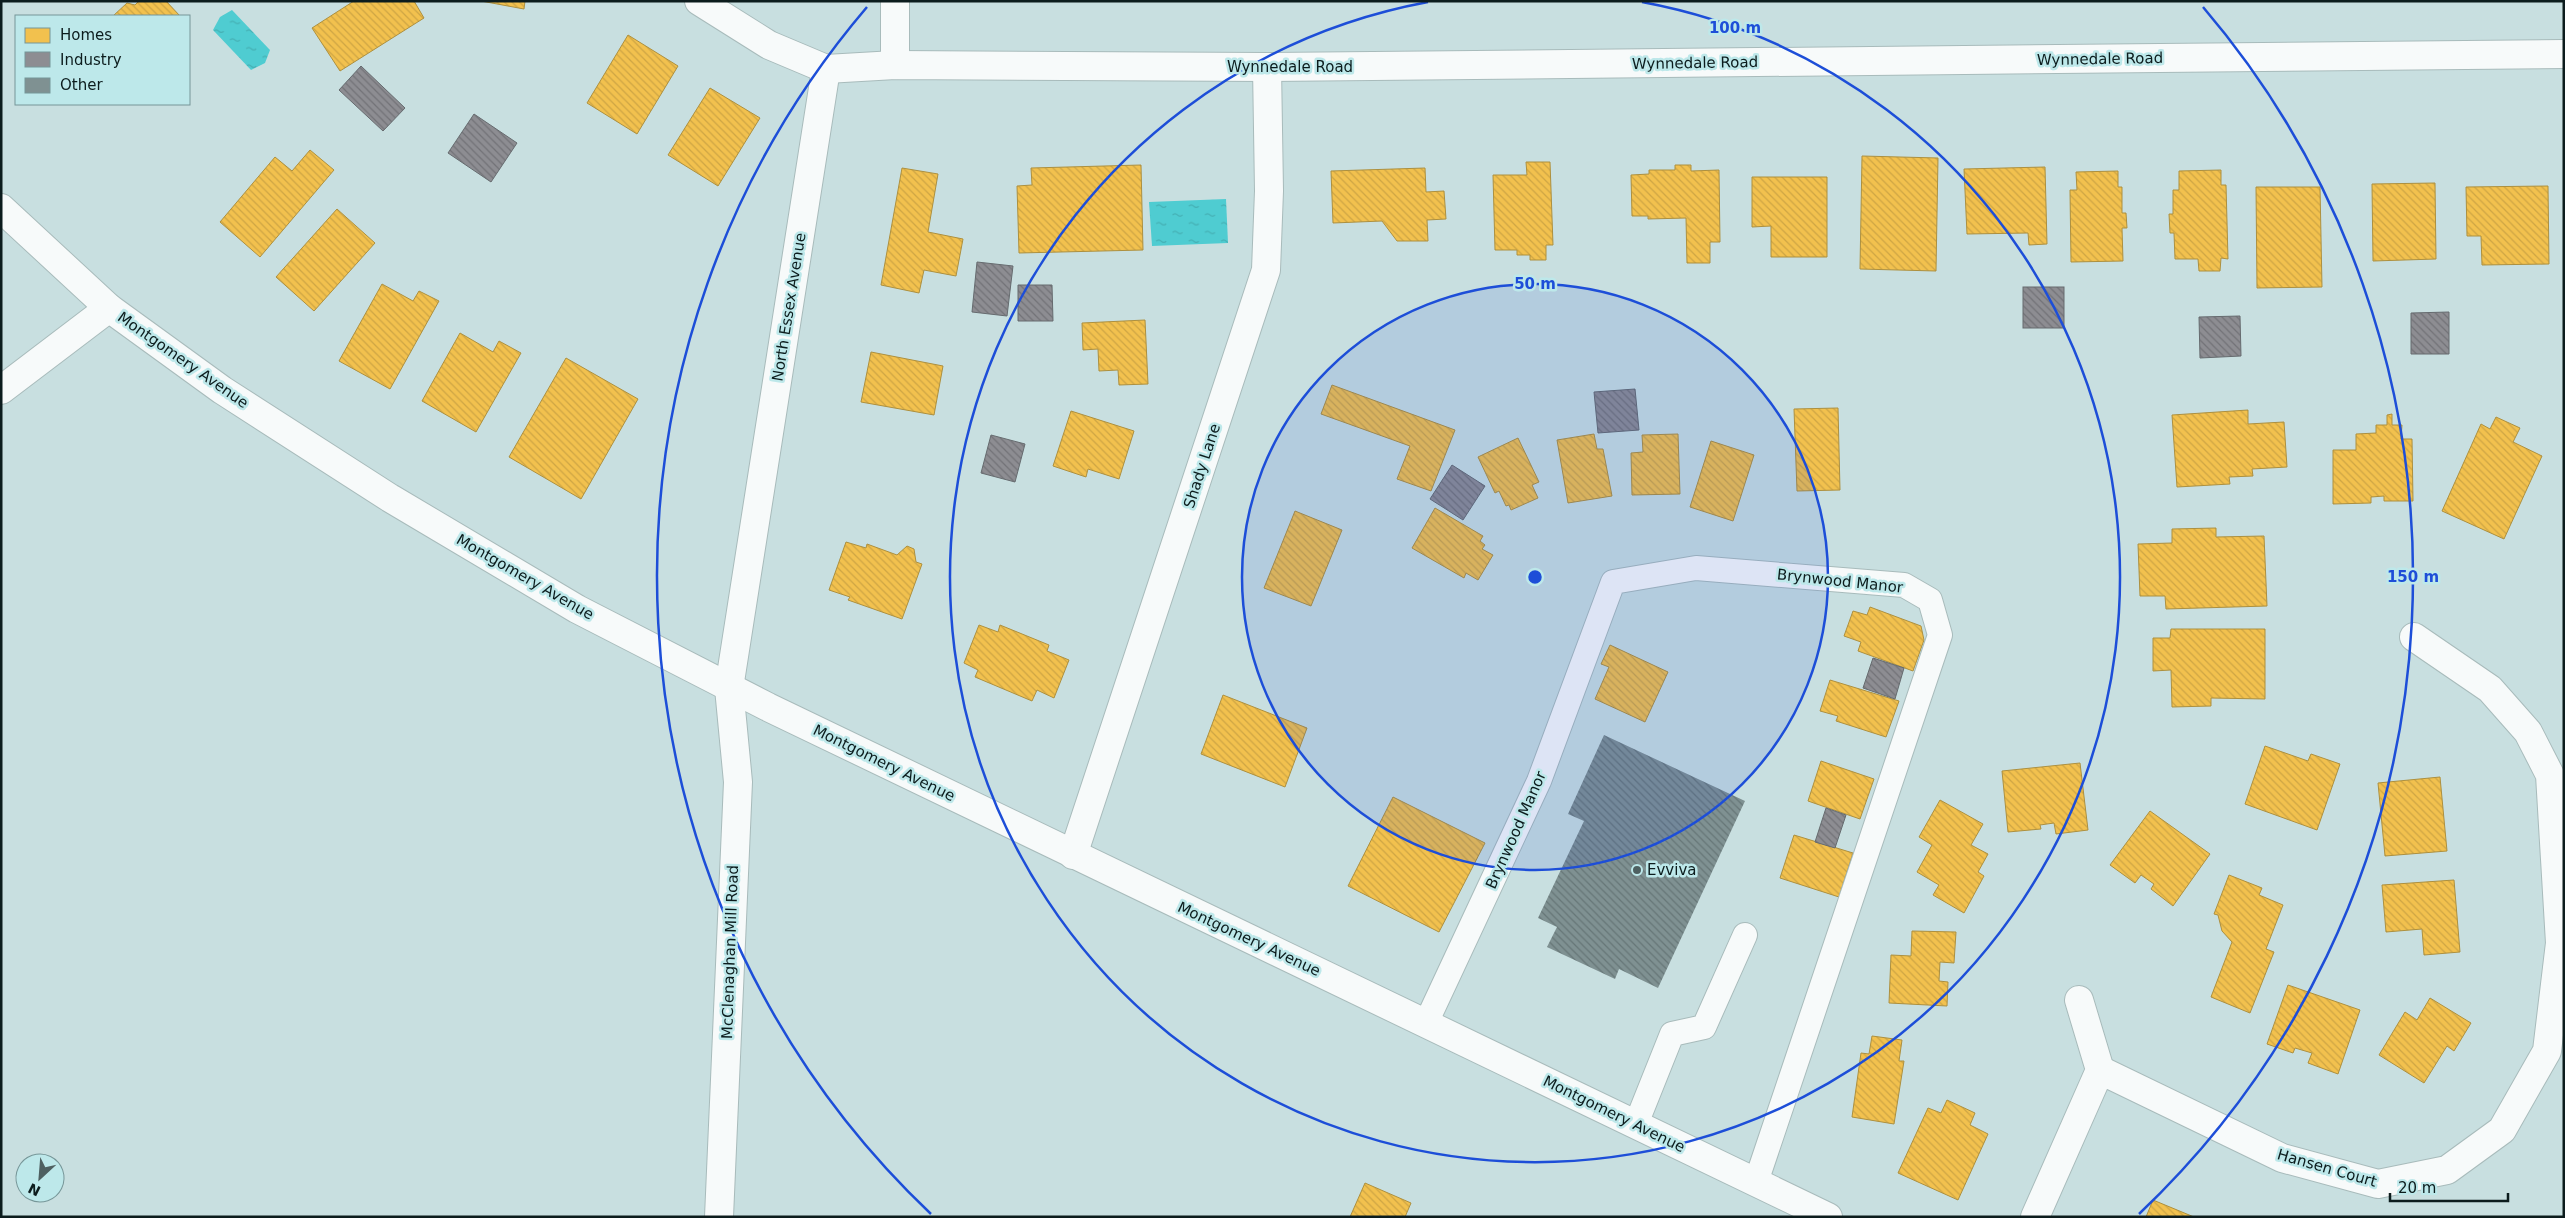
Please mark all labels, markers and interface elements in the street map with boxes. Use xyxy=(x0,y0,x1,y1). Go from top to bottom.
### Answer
legend xyxy=(15,15,190,105)
text: 100 m xyxy=(1709,19,1761,37)
text: Homes xyxy=(60,26,112,44)
street label: Wynnedale Road xyxy=(2037,49,2163,69)
text: Industry xyxy=(60,51,122,69)
street label: Wynnedale Road xyxy=(1632,53,1758,73)
street label: Wynnedale Road xyxy=(1227,58,1353,76)
text: Other xyxy=(60,76,103,94)
street label: North Essex Avenue xyxy=(768,231,810,383)
text: 50 m xyxy=(1514,275,1556,293)
street label: Montgomery Avenue xyxy=(114,308,252,412)
street label: Shady Lane xyxy=(1180,422,1224,510)
street label: Montgomery Avenue xyxy=(453,530,597,624)
street label: Brynwood Manor xyxy=(1776,565,1905,597)
centre of rings xyxy=(1526,568,1544,586)
text: 150 m xyxy=(2387,568,2439,586)
street label: Montgomery Avenue xyxy=(810,721,958,805)
street label: Brynwood Manor xyxy=(1482,768,1550,892)
place label: Evviva xyxy=(1647,861,1696,879)
marker: Evviva xyxy=(1631,864,1643,876)
street label: McClenaghan Mill Road xyxy=(718,865,742,1039)
street label: Montgomery Avenue xyxy=(1175,898,1323,980)
street label: Montgomery Avenue xyxy=(1540,1072,1688,1156)
street label: Hansen Court xyxy=(2275,1145,2379,1191)
north arrow xyxy=(15,1153,65,1203)
scale bar xyxy=(2390,1170,2508,1202)
text: 20 m xyxy=(2398,1179,2436,1197)
text: N xyxy=(26,1180,43,1199)

